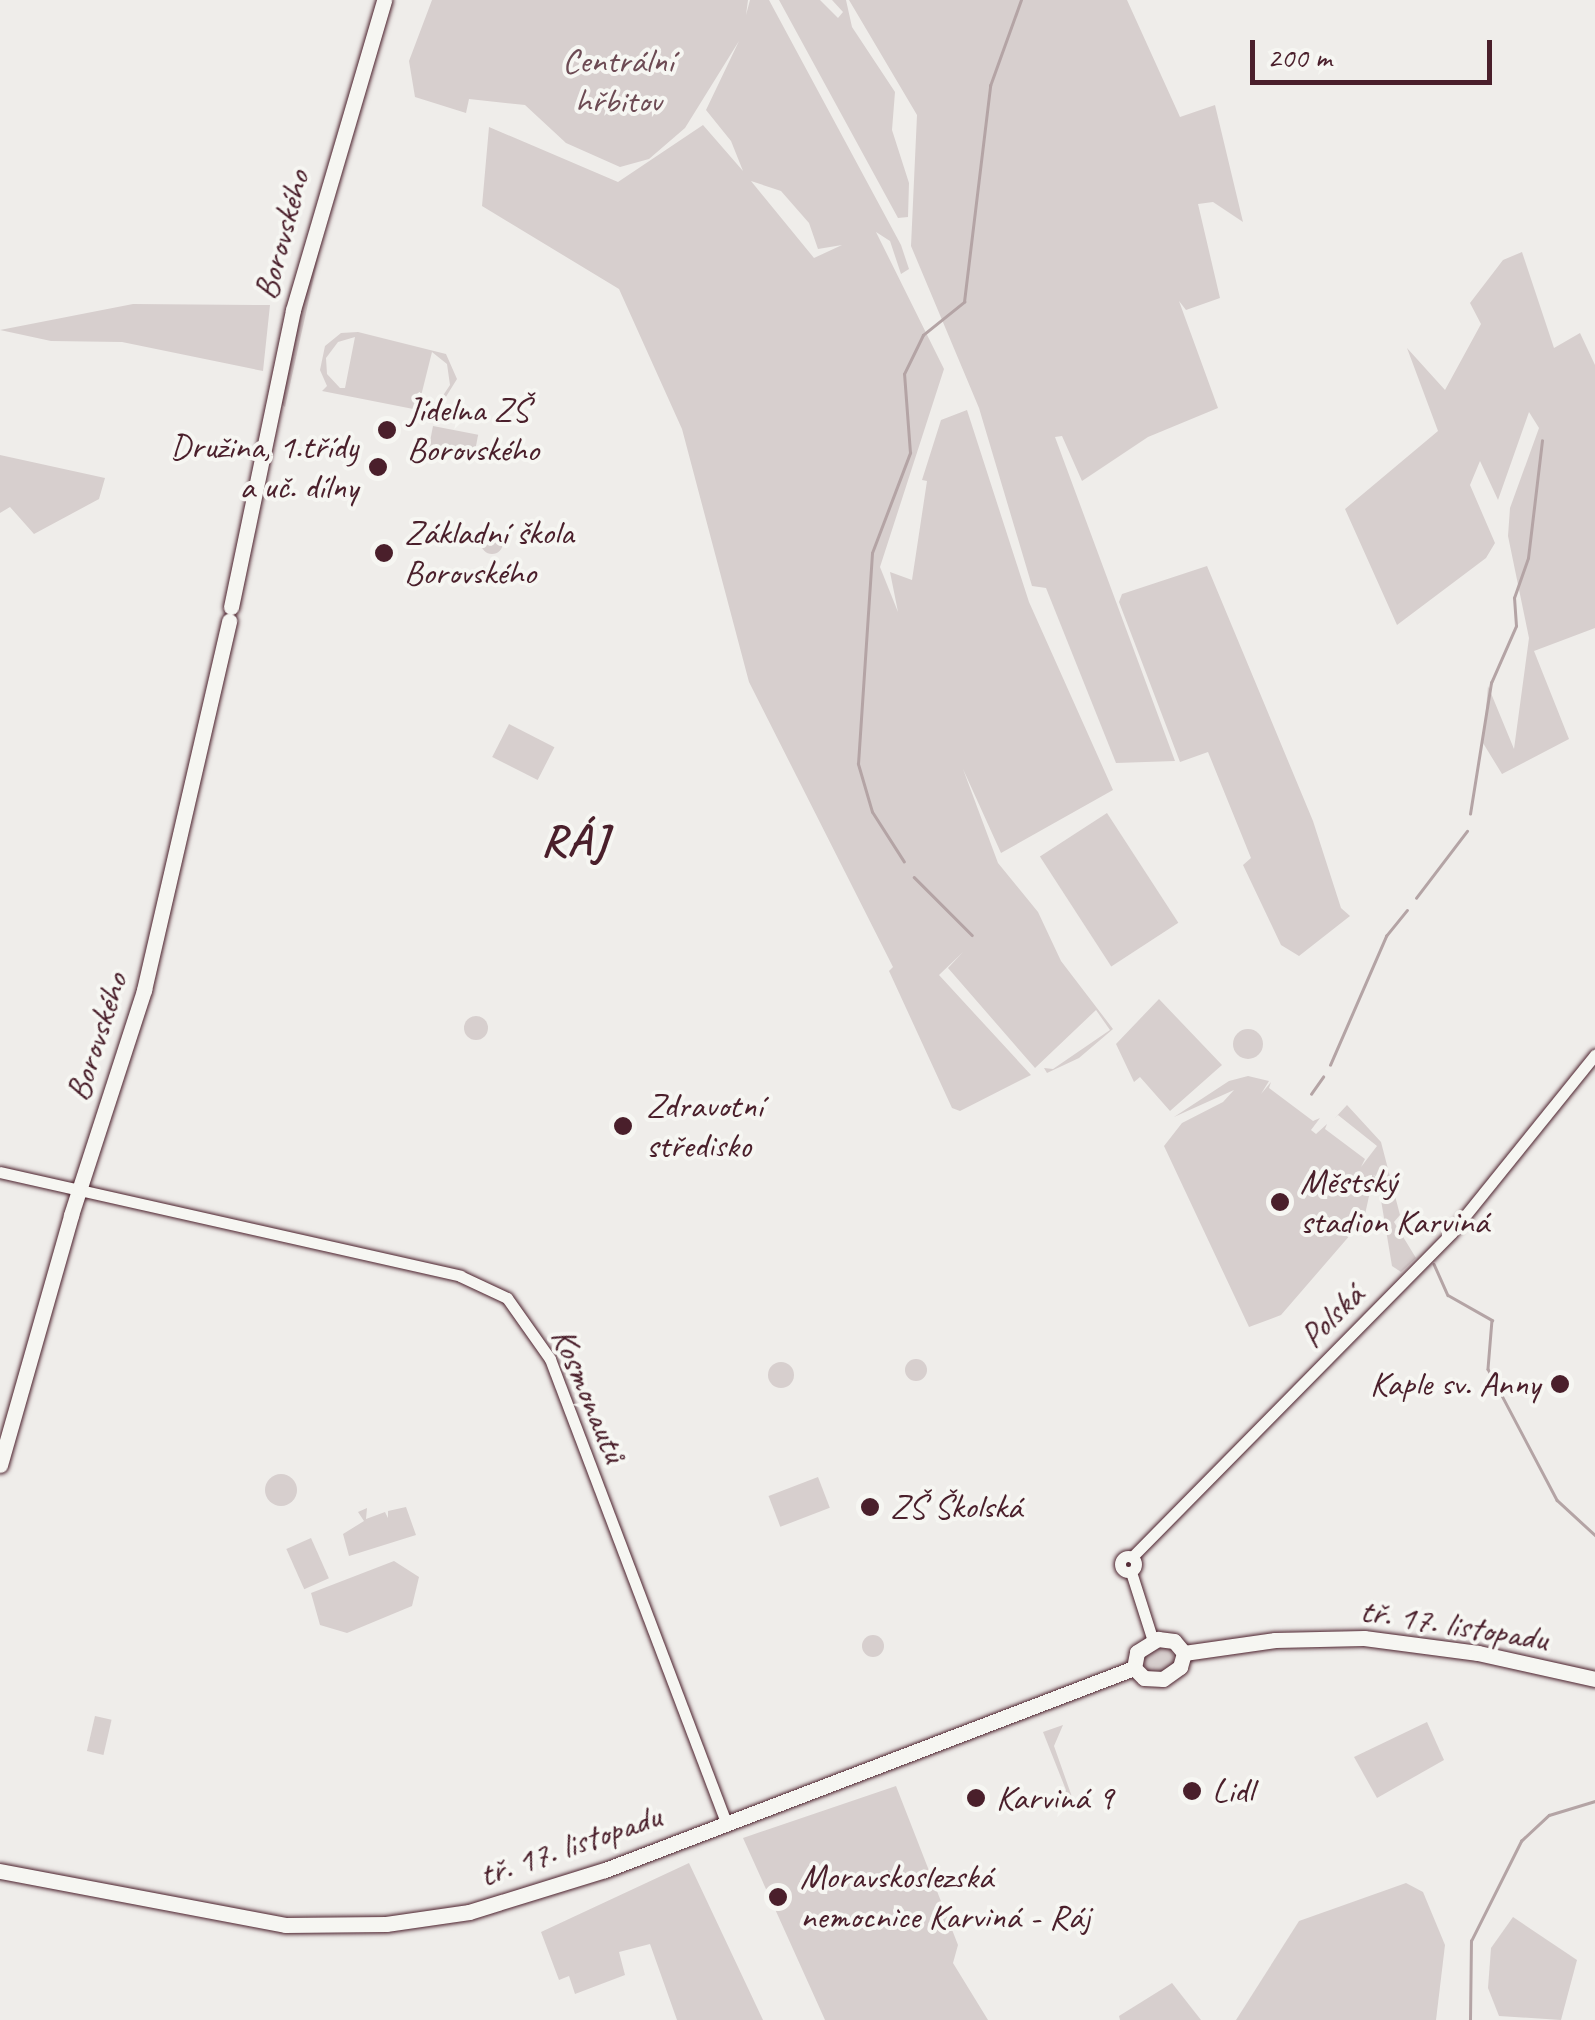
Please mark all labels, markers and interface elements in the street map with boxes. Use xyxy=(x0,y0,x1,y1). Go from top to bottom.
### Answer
scale bar xyxy=(1255,20,1498,82)
text: 200 m xyxy=(1267,38,1332,76)
park label: Centrální hřbitov xyxy=(562,40,674,122)
street label: Borovského xyxy=(245,166,319,304)
place label: Jídelna ZŠ Borovského xyxy=(407,389,539,471)
marker: Jídelna ZŠ Borovského xyxy=(376,419,398,441)
place label: Družina, 1.třídy a uč. dílny xyxy=(170,426,358,508)
marker: Družina, 1.třídy a uč. dílny xyxy=(367,456,389,478)
place label: Základní škola Borovského xyxy=(404,512,573,594)
marker: Základní škola Borovského xyxy=(373,542,395,564)
district label: RÁJ xyxy=(541,814,609,868)
street label: Borovského xyxy=(57,968,137,1106)
place label: Zdravotní středisko xyxy=(646,1085,763,1167)
marker: Zdravotní středisko xyxy=(610,1113,636,1139)
place label: Městský stadion Karviná xyxy=(1300,1161,1489,1243)
marker: Městský stadion Karviná xyxy=(1269,1191,1291,1213)
street label: Polská xyxy=(1291,1275,1373,1357)
street label: Kosmonautů xyxy=(542,1322,636,1468)
place label: Kaple sv. Anny xyxy=(1370,1363,1540,1405)
marker: Kaple sv. Anny xyxy=(1549,1373,1571,1395)
place label: ZŠ Školská xyxy=(890,1486,1022,1528)
marker: ZŠ Školská xyxy=(859,1496,881,1518)
street label: tř. 17. listopadu xyxy=(1357,1589,1551,1661)
place label: Lidl xyxy=(1212,1770,1253,1812)
place label: Karviná 9 xyxy=(996,1777,1113,1819)
marker: Lidl xyxy=(1181,1780,1203,1802)
marker: Karviná 9 xyxy=(965,1787,987,1809)
street label: tř. 17. listopadu xyxy=(474,1795,666,1897)
place label: Moravskoslezská nemocnice Karviná - Ráj xyxy=(800,1856,1091,1938)
marker: Moravskoslezská nemocnice Karviná - Ráj xyxy=(765,1884,791,1910)

